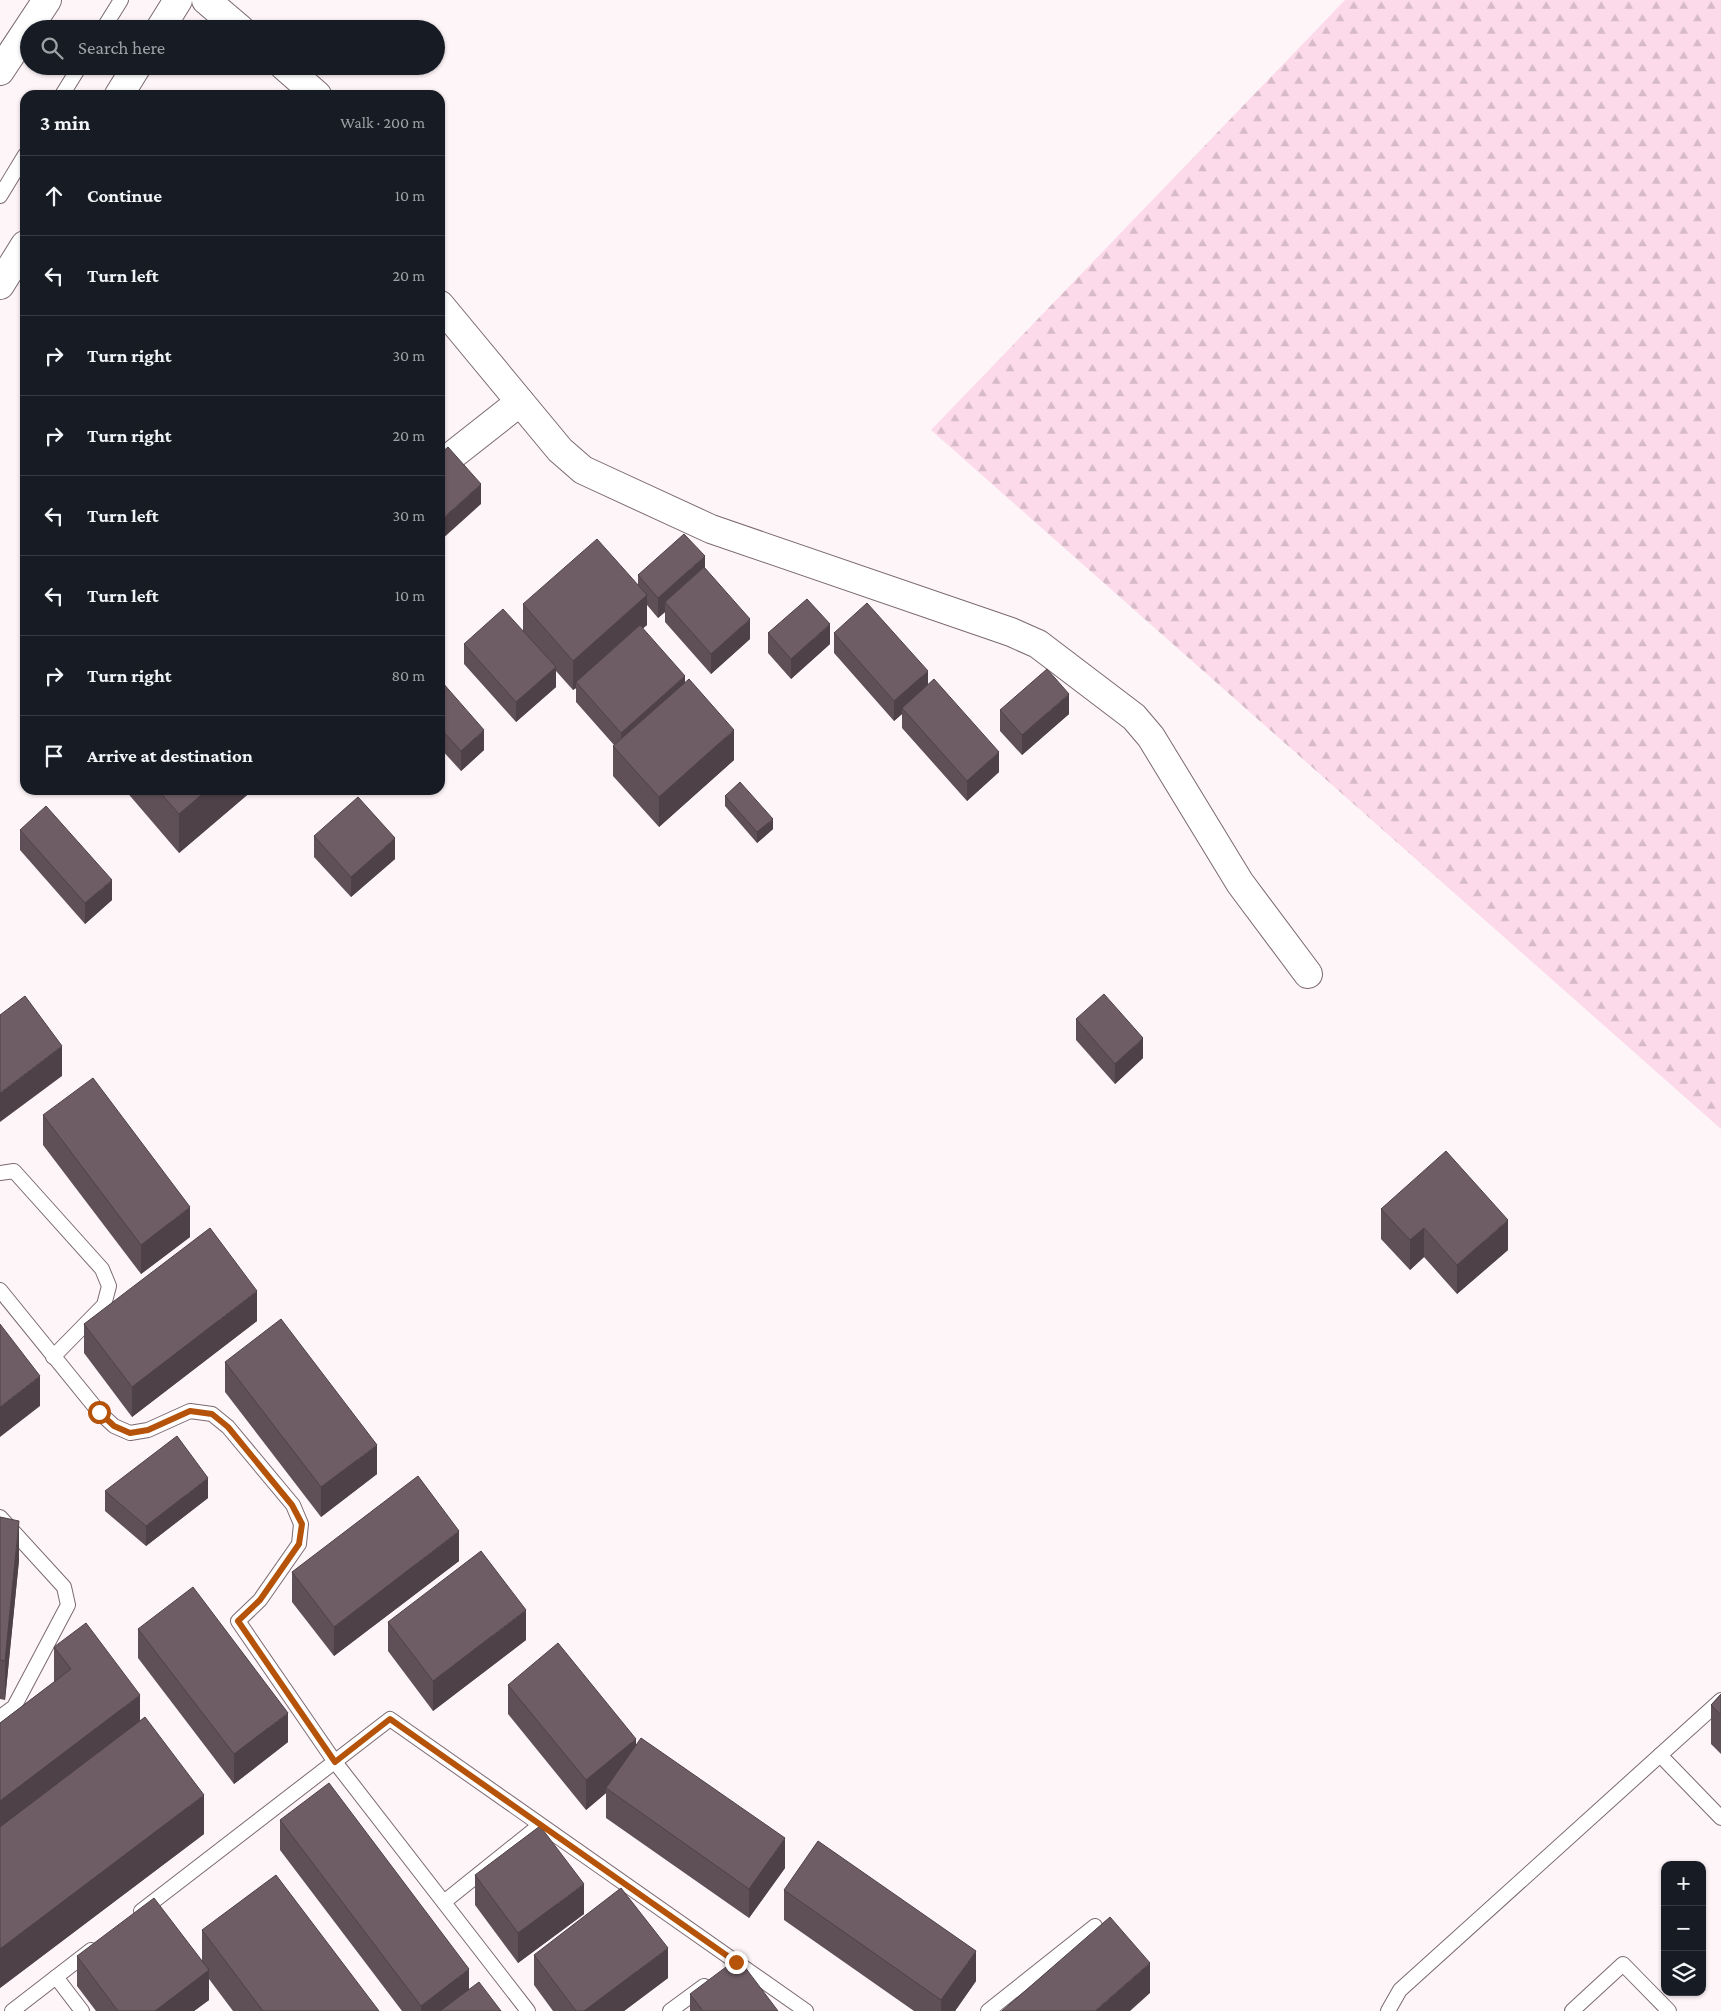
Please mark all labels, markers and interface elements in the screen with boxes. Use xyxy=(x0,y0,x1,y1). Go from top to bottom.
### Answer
search box xyxy=(20,20,445,75)
icon: search xyxy=(38,34,66,62)
text: Search here xyxy=(78,37,165,58)
text: 3 min xyxy=(40,111,90,135)
text: Walk · 200 m xyxy=(340,114,425,131)
icon: ahead xyxy=(40,182,68,210)
text: Continue xyxy=(87,185,162,206)
text: 10 m xyxy=(395,187,425,204)
icon: left xyxy=(40,262,68,290)
text: Turn left xyxy=(87,265,159,286)
text: 20 m xyxy=(392,267,425,284)
icon: right xyxy=(40,342,68,370)
text: Turn right xyxy=(87,345,172,366)
text: 30 m xyxy=(393,347,425,364)
icon: right xyxy=(40,422,68,450)
text: Turn right xyxy=(87,425,172,446)
text: 20 m xyxy=(392,427,425,444)
icon: left xyxy=(40,502,68,530)
text: Turn left xyxy=(87,505,159,526)
text: 30 m xyxy=(393,507,425,524)
icon: left xyxy=(40,582,68,610)
text: Turn left xyxy=(87,585,159,606)
text: 10 m xyxy=(395,587,425,604)
icon: right xyxy=(40,662,68,690)
text: Turn right xyxy=(87,665,172,686)
text: 80 m xyxy=(391,667,425,684)
icon: arrive xyxy=(40,742,68,770)
text: Arrive at destination xyxy=(87,745,253,766)
route start xyxy=(88,1401,111,1424)
map controls xyxy=(1661,1861,1706,1996)
button: + xyxy=(1661,1861,1706,1906)
button: − xyxy=(1661,1906,1706,1951)
route end xyxy=(725,1951,748,1974)
button: layers xyxy=(1661,1951,1706,1996)

